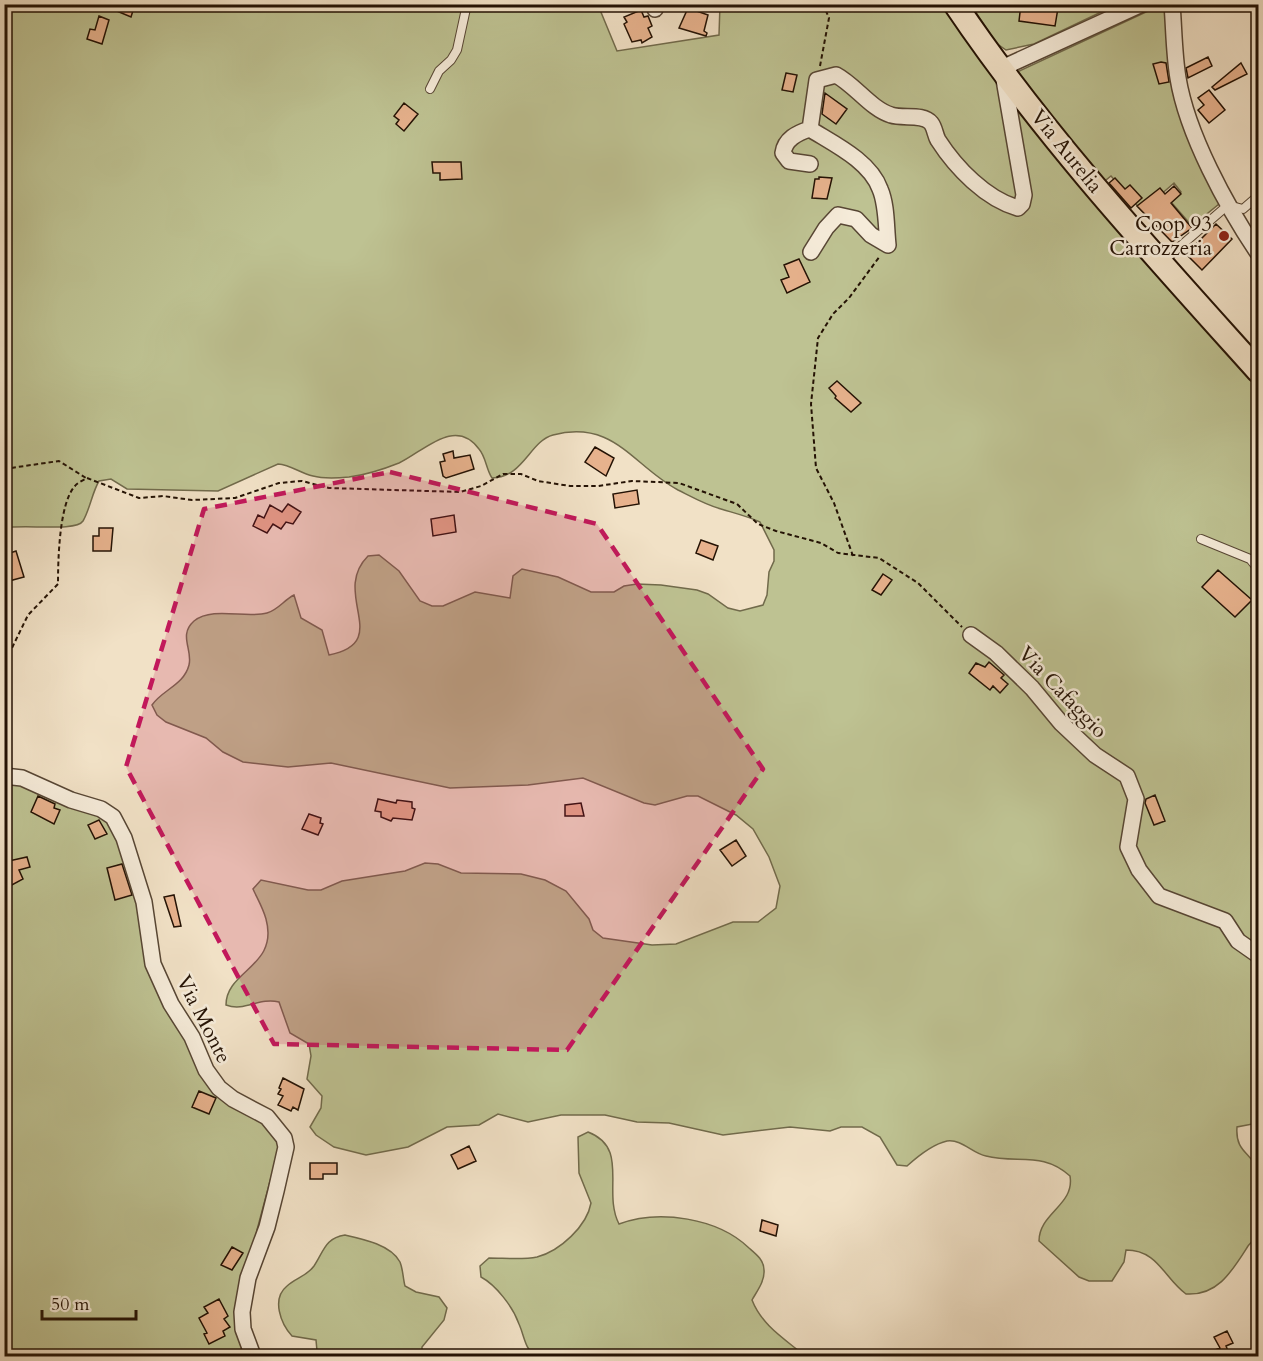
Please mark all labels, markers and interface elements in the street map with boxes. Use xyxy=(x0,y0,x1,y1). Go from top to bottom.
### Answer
street label: Via Aurelia xyxy=(1024,103,1109,199)
place label: Coop 93 Carrozzeria xyxy=(1109,210,1212,263)
marker: Coop 93 Carrozzeria xyxy=(1217,229,1231,243)
street label: Via Cafaggio xyxy=(1011,640,1114,745)
street label: Via Monte xyxy=(169,970,238,1068)
scale bar xyxy=(42,1283,136,1321)
text: 50 m xyxy=(51,1292,90,1317)

